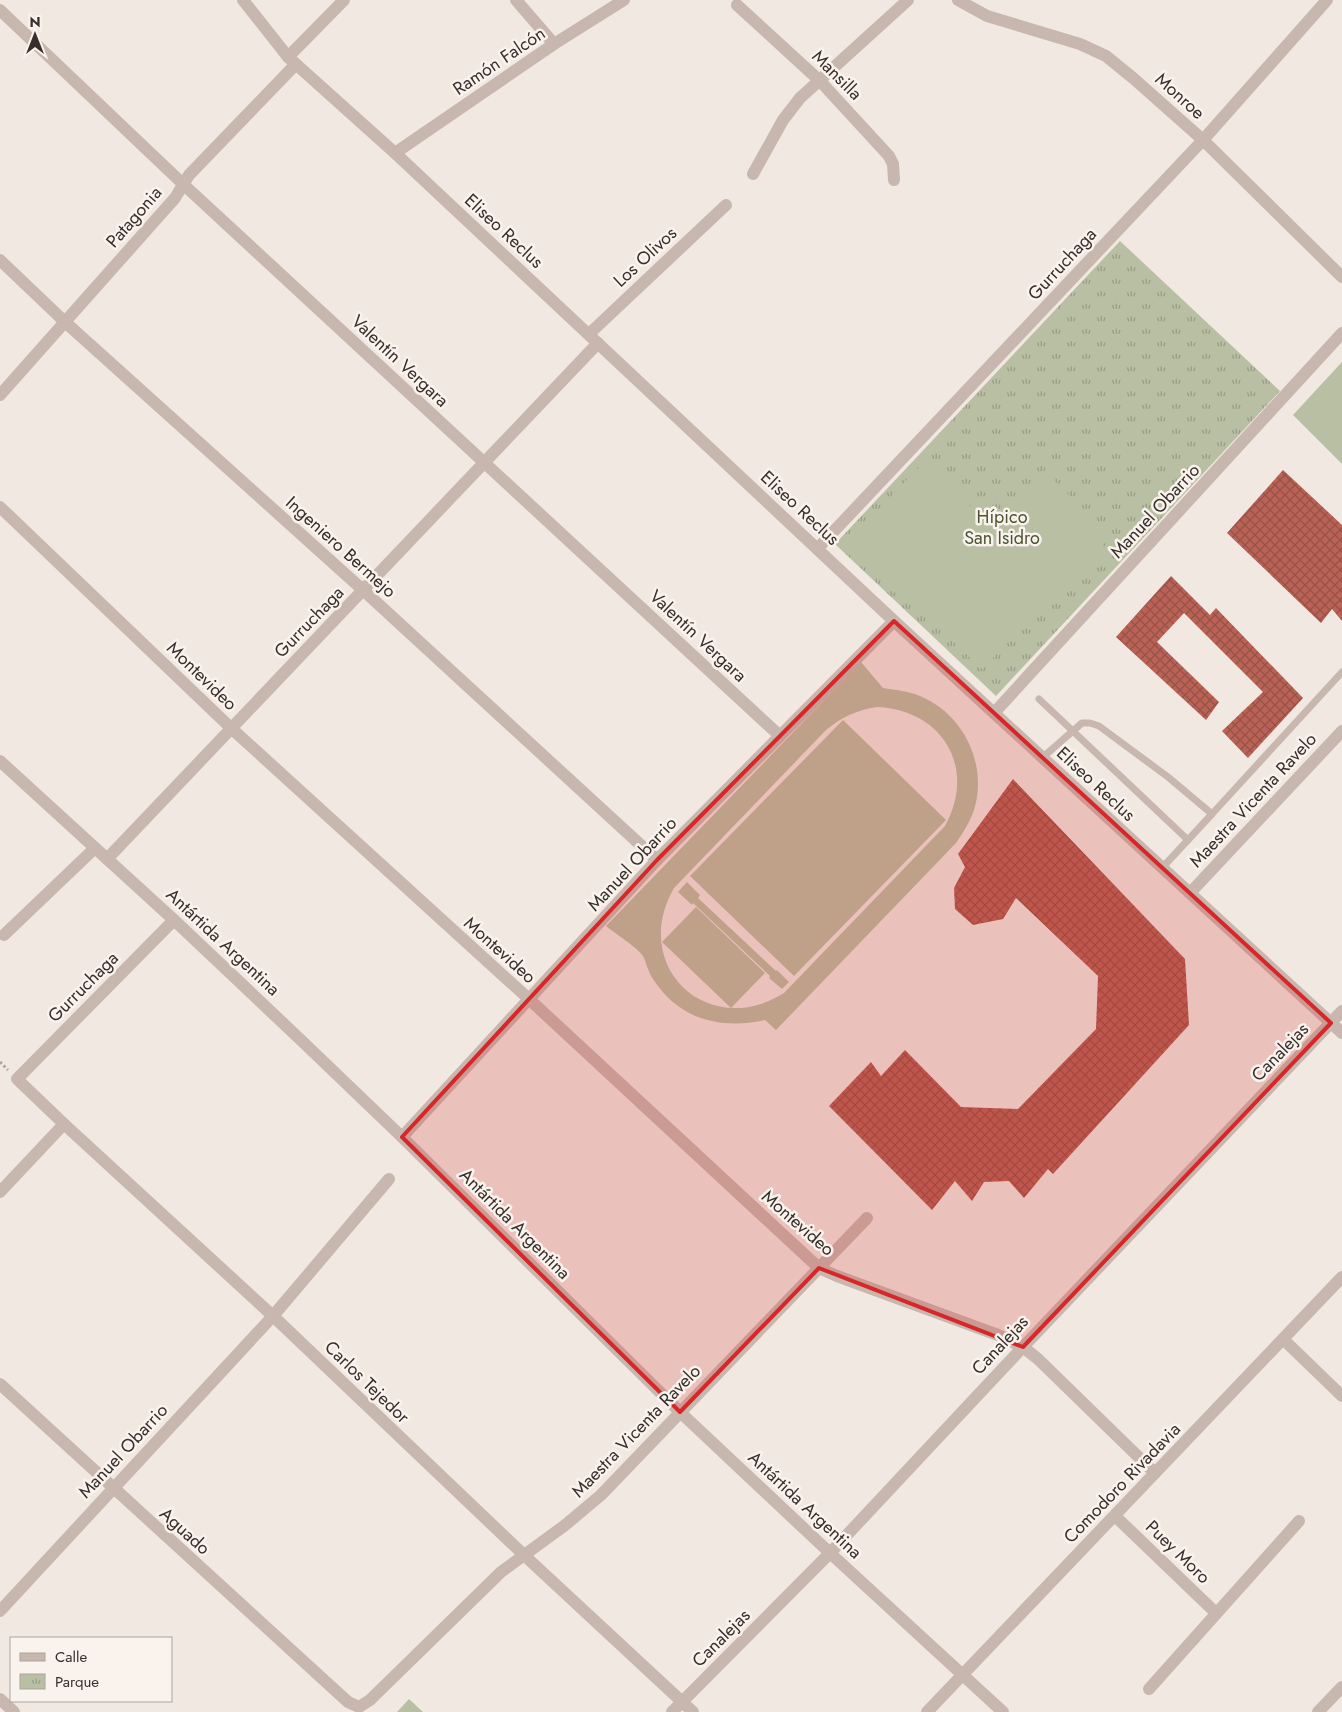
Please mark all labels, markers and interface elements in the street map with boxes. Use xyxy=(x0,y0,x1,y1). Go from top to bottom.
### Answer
north arrow xyxy=(10,10,60,60)
text: N xyxy=(29,12,41,32)
street label: Ramón Falcón xyxy=(448,20,550,102)
street label: Mansilla xyxy=(806,44,868,106)
street label: Monroe xyxy=(1149,67,1211,125)
street label: Patagonia xyxy=(100,181,168,253)
street label: Eliseo Reclus xyxy=(459,188,549,274)
street label: Los Olivos xyxy=(607,221,683,293)
street label: Gurruchaga xyxy=(1022,222,1102,306)
street label: Valentín Vergara xyxy=(345,309,455,413)
street label: Manuel Obarrio xyxy=(1104,458,1206,564)
street label: Eliseo Reclus xyxy=(755,465,845,551)
street label: Ingeniero Bermejo xyxy=(280,490,402,604)
park label: Hípico San Isidro xyxy=(964,504,1040,551)
street label: Gurruchaga xyxy=(268,580,350,664)
street label: Valentín Vergara xyxy=(643,584,753,688)
street label: Montevideo xyxy=(161,636,243,716)
street label: Maestra Vicenta Ravelo xyxy=(1183,727,1323,873)
street label: Eliseo Reclus xyxy=(1051,741,1141,827)
street label: Manuel Obarrio xyxy=(581,811,683,917)
street label: Antártida Argentina xyxy=(160,882,286,1002)
street label: Montevideo xyxy=(458,911,542,990)
street label: Gurruchaga xyxy=(42,946,124,1028)
street label: Canalejas xyxy=(1245,1017,1315,1087)
street label: Antártida Argentina xyxy=(454,1163,576,1285)
street label: Montevideo xyxy=(756,1184,840,1262)
street label: Canalejas xyxy=(966,1309,1034,1381)
street label: Carlos Tejedor xyxy=(319,1335,416,1430)
street label: Maestra Vicenta Ravelo xyxy=(565,1359,707,1503)
street label: Manuel Obarrio xyxy=(72,1398,174,1504)
street label: Comodoro Rivadavia xyxy=(1058,1417,1186,1549)
street label: Antártida Argentina xyxy=(742,1445,868,1565)
street label: Aguado xyxy=(154,1501,216,1561)
street label: Puey Moro xyxy=(1140,1514,1216,1590)
street label: Canalejas xyxy=(686,1603,756,1673)
legend xyxy=(10,1637,172,1702)
text: Calle xyxy=(55,1646,87,1668)
text: Parque xyxy=(55,1671,99,1693)

